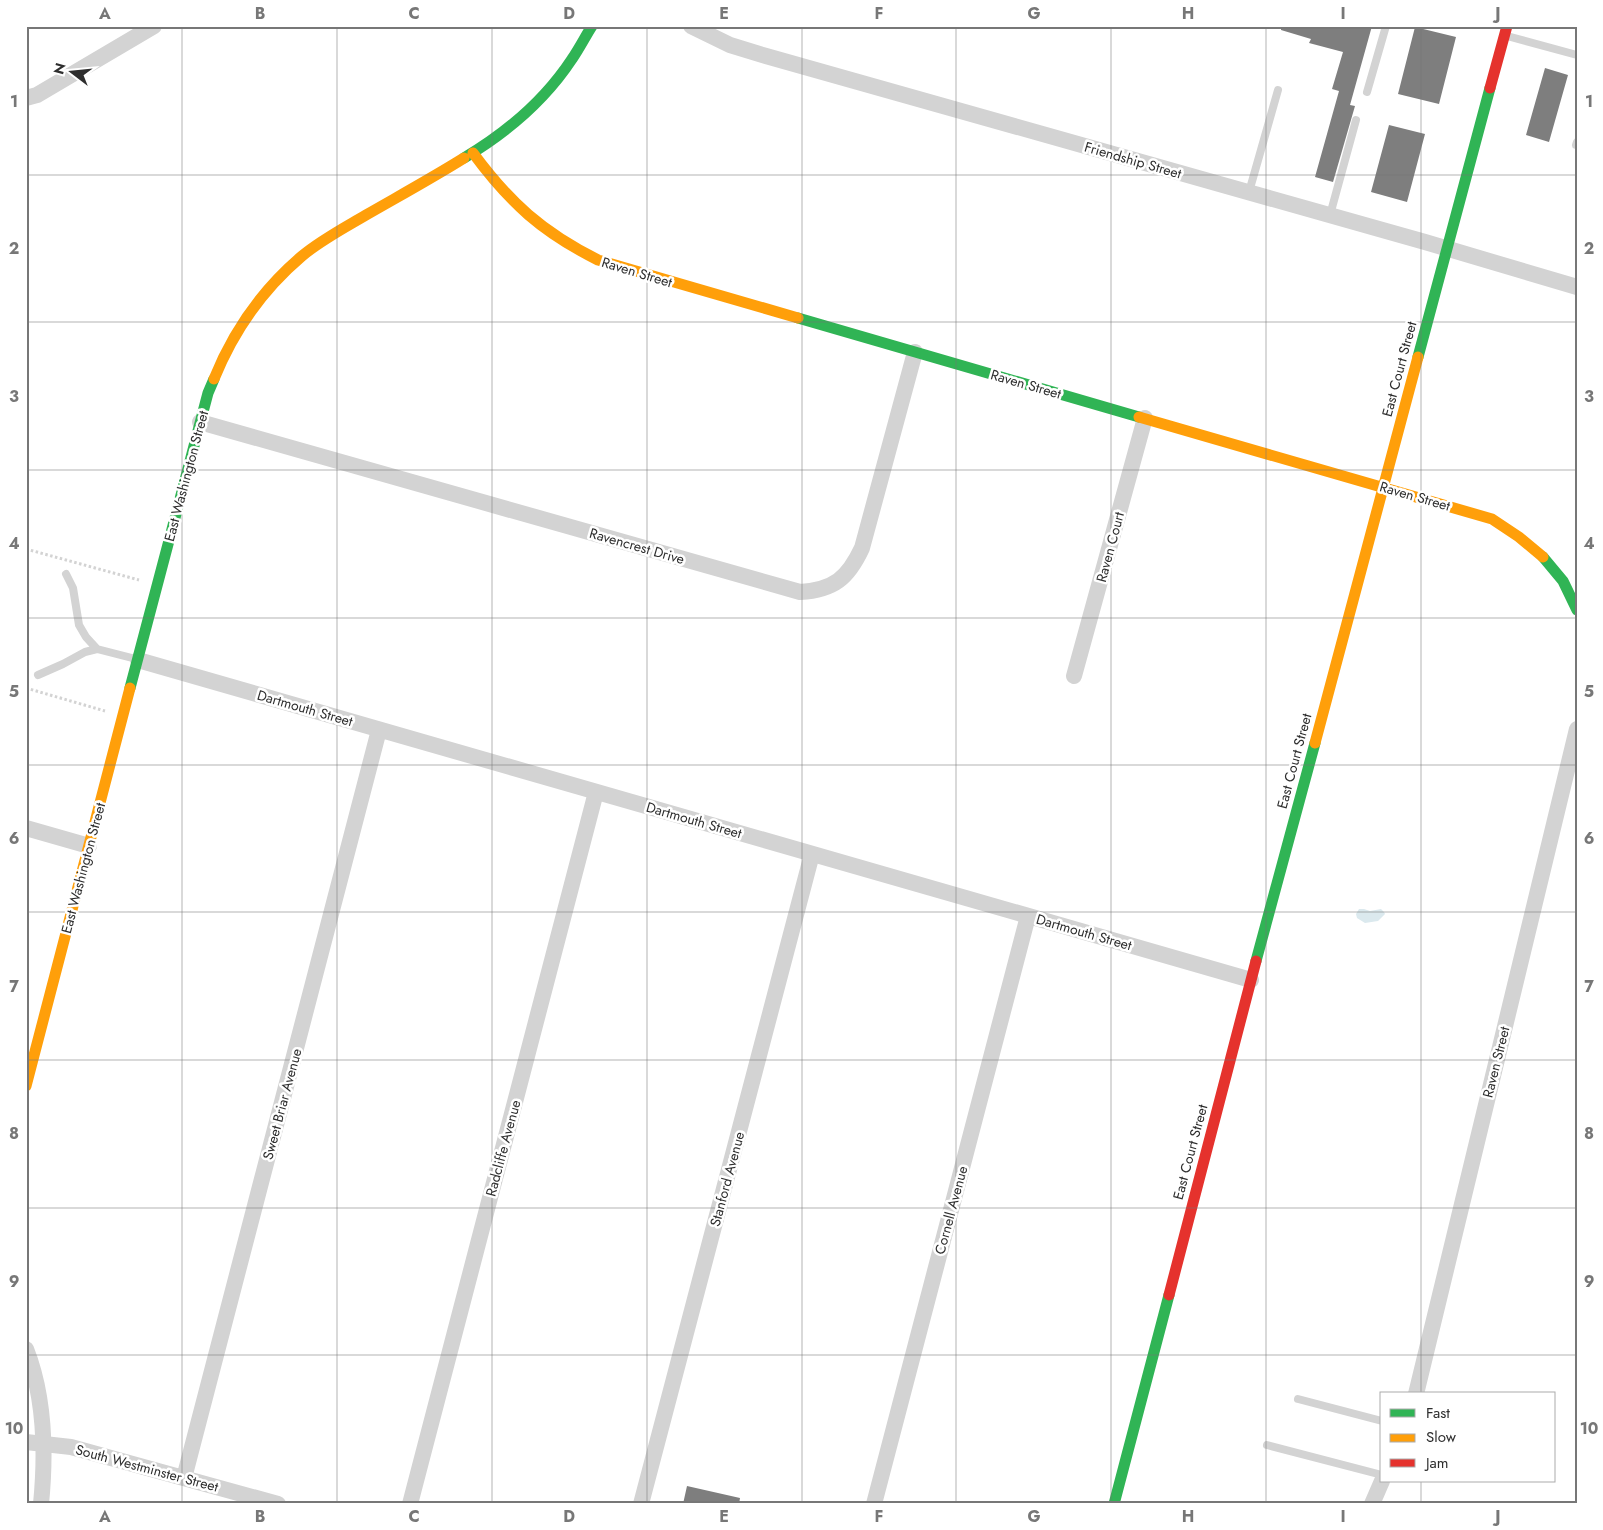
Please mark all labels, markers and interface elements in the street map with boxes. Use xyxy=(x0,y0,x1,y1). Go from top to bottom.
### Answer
text: A xyxy=(98,2,111,25)
text: B xyxy=(255,2,265,25)
text: C xyxy=(408,2,420,25)
text: D xyxy=(563,2,575,25)
text: E xyxy=(719,2,729,25)
text: F xyxy=(875,2,883,25)
text: G xyxy=(1027,2,1041,25)
text: H xyxy=(1182,2,1194,25)
text: I xyxy=(1340,2,1346,25)
text: J xyxy=(1492,2,1501,25)
north arrow xyxy=(48,48,98,98)
text: N xyxy=(48,60,71,77)
text: 1 xyxy=(10,90,18,113)
text: 1 xyxy=(1585,90,1593,113)
street label: Friendship Street xyxy=(1082,137,1184,184)
text: 2 xyxy=(9,237,19,260)
text: 2 xyxy=(1584,237,1594,260)
street label: Raven Street xyxy=(599,252,675,292)
street label: East Court Street xyxy=(1377,318,1422,419)
street label: Raven Street xyxy=(988,364,1064,404)
text: 3 xyxy=(9,385,19,408)
text: 3 xyxy=(1584,385,1594,408)
street label: East Washington Street xyxy=(159,408,213,544)
street label: Raven Street xyxy=(1377,476,1453,516)
street label: Raven Court xyxy=(1091,509,1129,584)
street label: Ravencrest Drive xyxy=(587,523,687,569)
text: 4 xyxy=(8,532,20,555)
text: 4 xyxy=(1583,532,1595,555)
text: 5 xyxy=(9,680,19,703)
text: 5 xyxy=(1584,680,1594,703)
street label: Dartmouth Street xyxy=(255,685,356,731)
street label: East Court Street xyxy=(1272,710,1317,811)
street label: Dartmouth Street xyxy=(644,797,745,843)
street label: East Washington Street xyxy=(56,800,110,936)
text: 6 xyxy=(9,827,19,850)
text: 6 xyxy=(1584,827,1594,850)
street label: Dartmouth Street xyxy=(1034,909,1135,955)
text: 7 xyxy=(9,975,19,998)
text: 7 xyxy=(1584,975,1594,998)
street label: Raven Street xyxy=(1478,1024,1515,1100)
street label: Sweet Briar Avenue xyxy=(258,1046,306,1162)
street label: Radcliffe Avenue xyxy=(481,1098,525,1198)
street label: East Court Street xyxy=(1168,1101,1213,1202)
text: 8 xyxy=(9,1122,19,1145)
text: 8 xyxy=(1584,1122,1594,1145)
street label: Stanford Avenue xyxy=(705,1129,749,1229)
street label: Cornell Avenue xyxy=(930,1164,972,1256)
text: 9 xyxy=(9,1270,19,1293)
text: 9 xyxy=(1584,1270,1594,1293)
legend xyxy=(1380,1392,1556,1482)
text: Fast xyxy=(1426,1402,1450,1424)
text: 10 xyxy=(5,1417,23,1440)
text: 10 xyxy=(1580,1417,1598,1440)
text: Slow xyxy=(1426,1426,1457,1448)
street label: South Westminster Street xyxy=(73,1439,221,1497)
text: Jam xyxy=(1424,1452,1449,1474)
text: A xyxy=(98,1505,111,1528)
text: B xyxy=(255,1505,265,1528)
text: C xyxy=(408,1505,420,1528)
text: D xyxy=(563,1505,575,1528)
text: E xyxy=(719,1505,729,1528)
text: F xyxy=(875,1505,883,1528)
text: G xyxy=(1027,1505,1041,1528)
text: H xyxy=(1182,1505,1194,1528)
text: I xyxy=(1340,1505,1346,1528)
text: J xyxy=(1492,1505,1501,1528)

